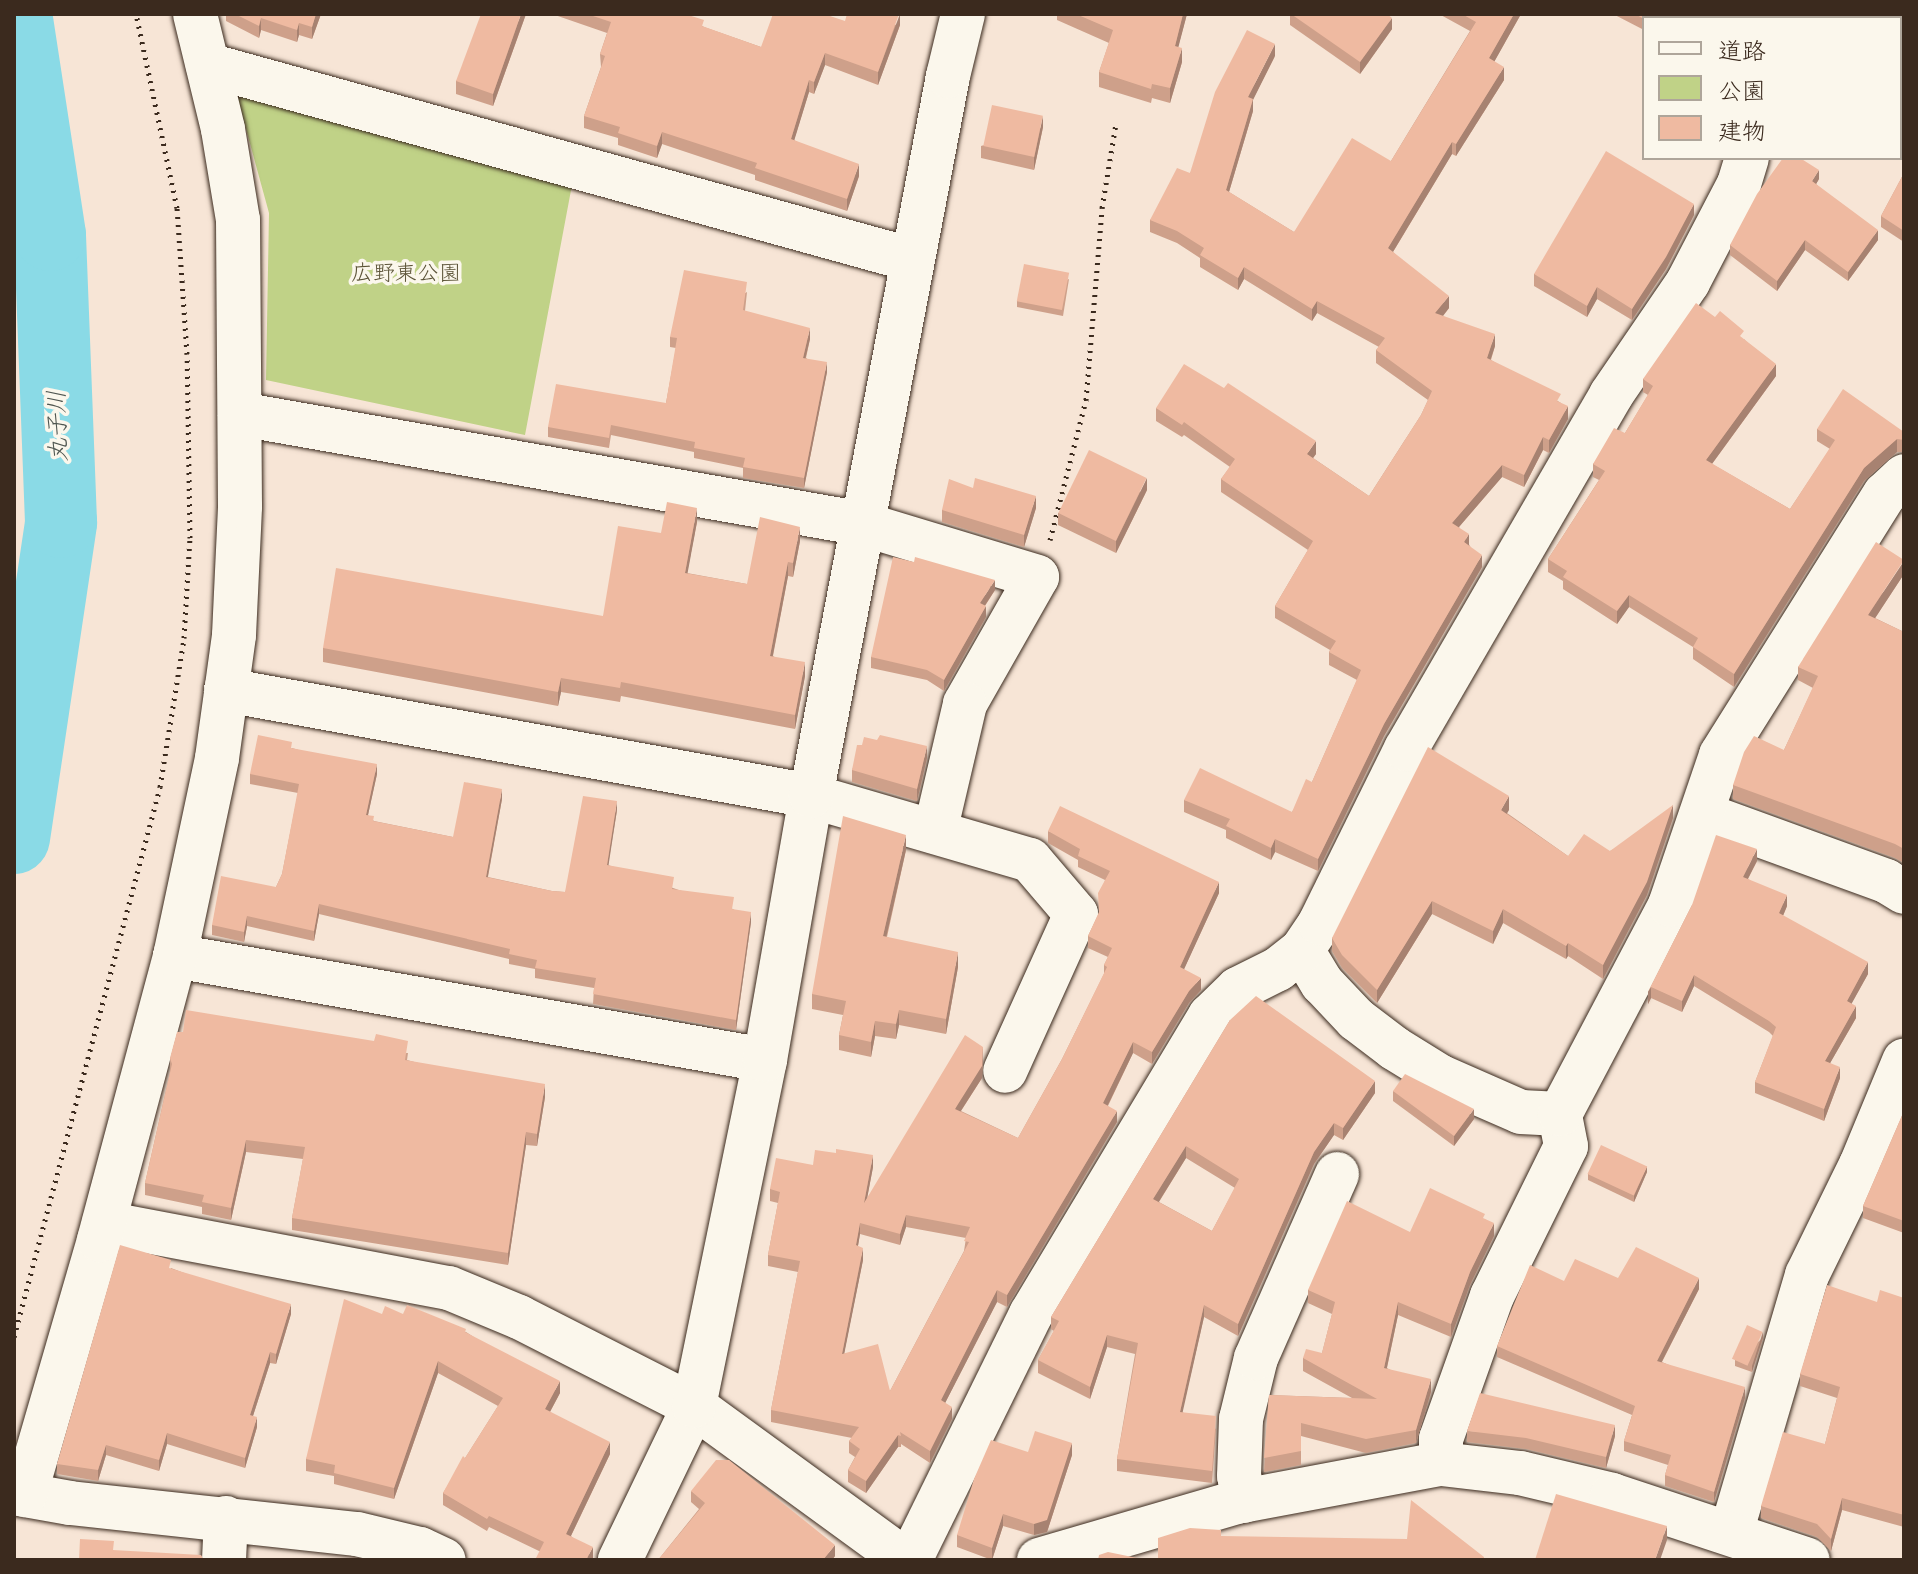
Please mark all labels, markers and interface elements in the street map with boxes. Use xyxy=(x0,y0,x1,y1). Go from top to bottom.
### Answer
legend xyxy=(1642,16,1902,160)
text: 道路 xyxy=(1718,37,1766,66)
text: 公園 xyxy=(1718,77,1766,106)
text: 建物 xyxy=(1718,117,1766,146)
park label: 広野東公園 xyxy=(351,261,461,287)
water label: 丸子川 xyxy=(42,390,74,462)

